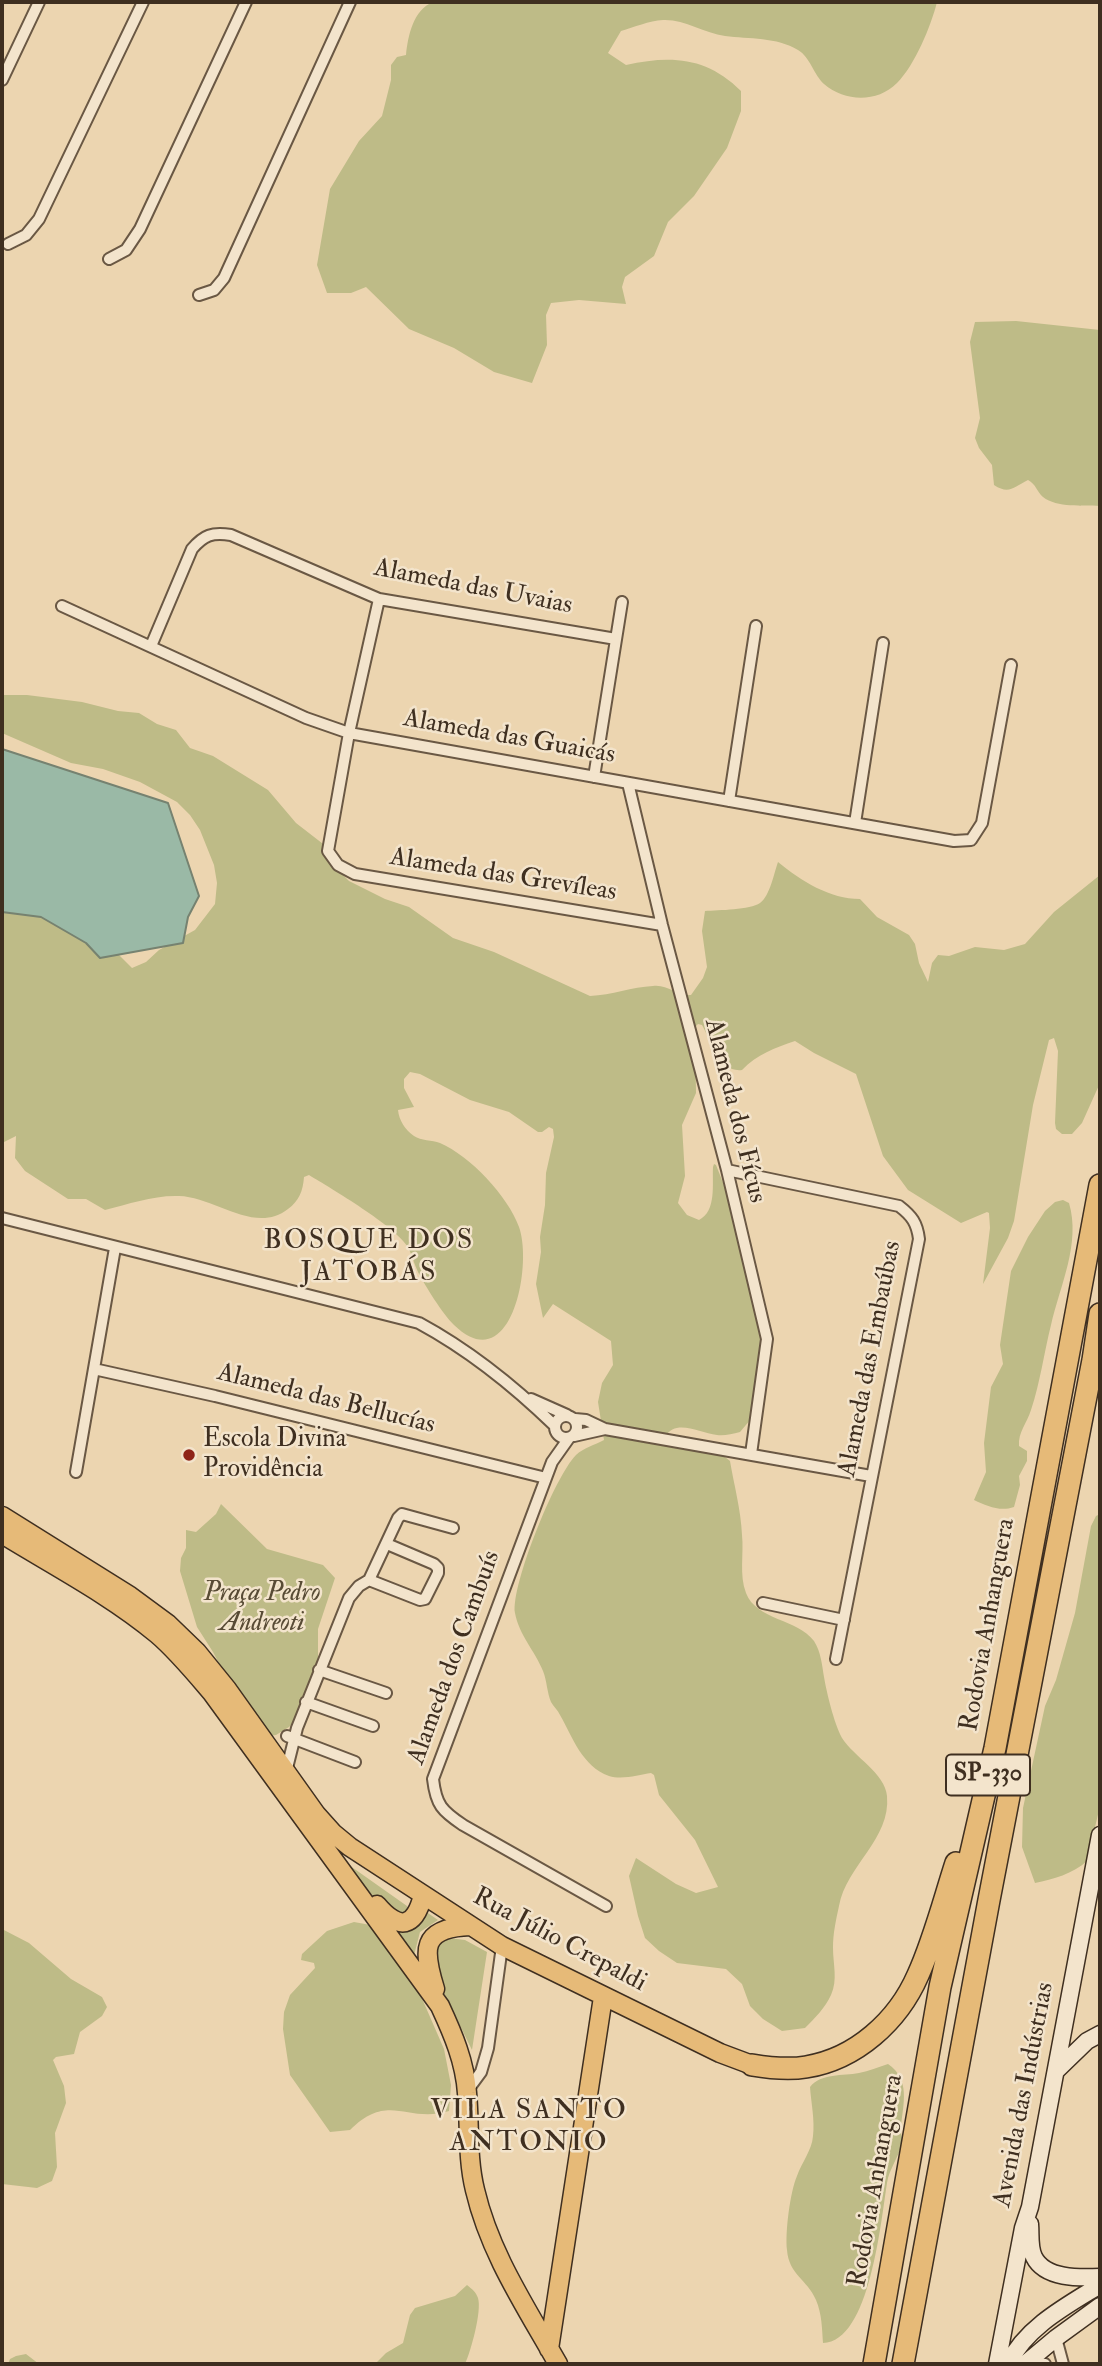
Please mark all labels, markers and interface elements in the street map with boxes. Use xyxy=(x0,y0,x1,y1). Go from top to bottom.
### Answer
street label: Alameda das Uvaias xyxy=(371,553,575,623)
street label: Alameda das Guaicás xyxy=(401,704,617,772)
street label: Alameda das Grevíleas xyxy=(387,843,619,909)
street label: Alameda dos Fícus xyxy=(696,1016,772,1206)
district label: BOSQUE DOS JATOBÁS xyxy=(265,1225,473,1291)
street label: Alameda das Embaúbas xyxy=(833,1238,909,1480)
street label: Alameda das Bellucías xyxy=(214,1358,438,1442)
place label: Escola Divina Providência xyxy=(203,1424,346,1486)
marker: Escola Divina Providência xyxy=(181,1447,197,1463)
street label: Rodovia Anhanguera xyxy=(955,1516,1023,1734)
street label: Alameda dos Cambuís xyxy=(402,1547,508,1769)
park label: Praça Pedro Andreoti xyxy=(204,1578,320,1640)
road number: SP-330 xyxy=(946,1755,1030,1796)
street label: Rua Júlio Crepaldi xyxy=(467,1882,651,2000)
street label: Avenida das Indústrias xyxy=(988,1980,1062,2210)
street label: Rodovia Anhanguera xyxy=(843,2072,911,2290)
district label: VILA SANTO ANTONIO xyxy=(431,2095,627,2161)

